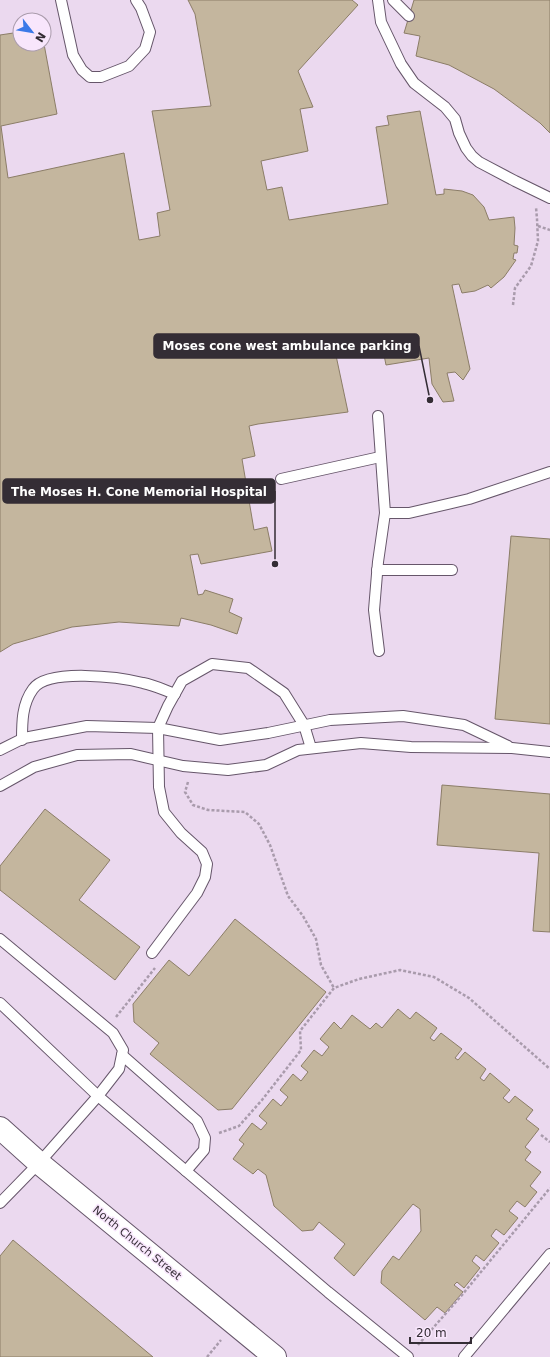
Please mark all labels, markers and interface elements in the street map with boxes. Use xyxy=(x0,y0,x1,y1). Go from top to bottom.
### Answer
north arrow xyxy=(12,12,52,52)
text: N xyxy=(32,30,48,44)
callout: Moses cone west ambulance parking xyxy=(154,334,419,358)
text: Moses cone west ambulance parking xyxy=(162,339,412,353)
callout: The Moses H. Cone Memorial Hospital xyxy=(3,479,275,503)
text: The Moses H. Cone Memorial Hospital xyxy=(11,485,267,499)
street label: North Church Street xyxy=(90,1203,184,1283)
scale bar xyxy=(410,1319,471,1345)
text: 20 m xyxy=(416,1326,447,1340)

